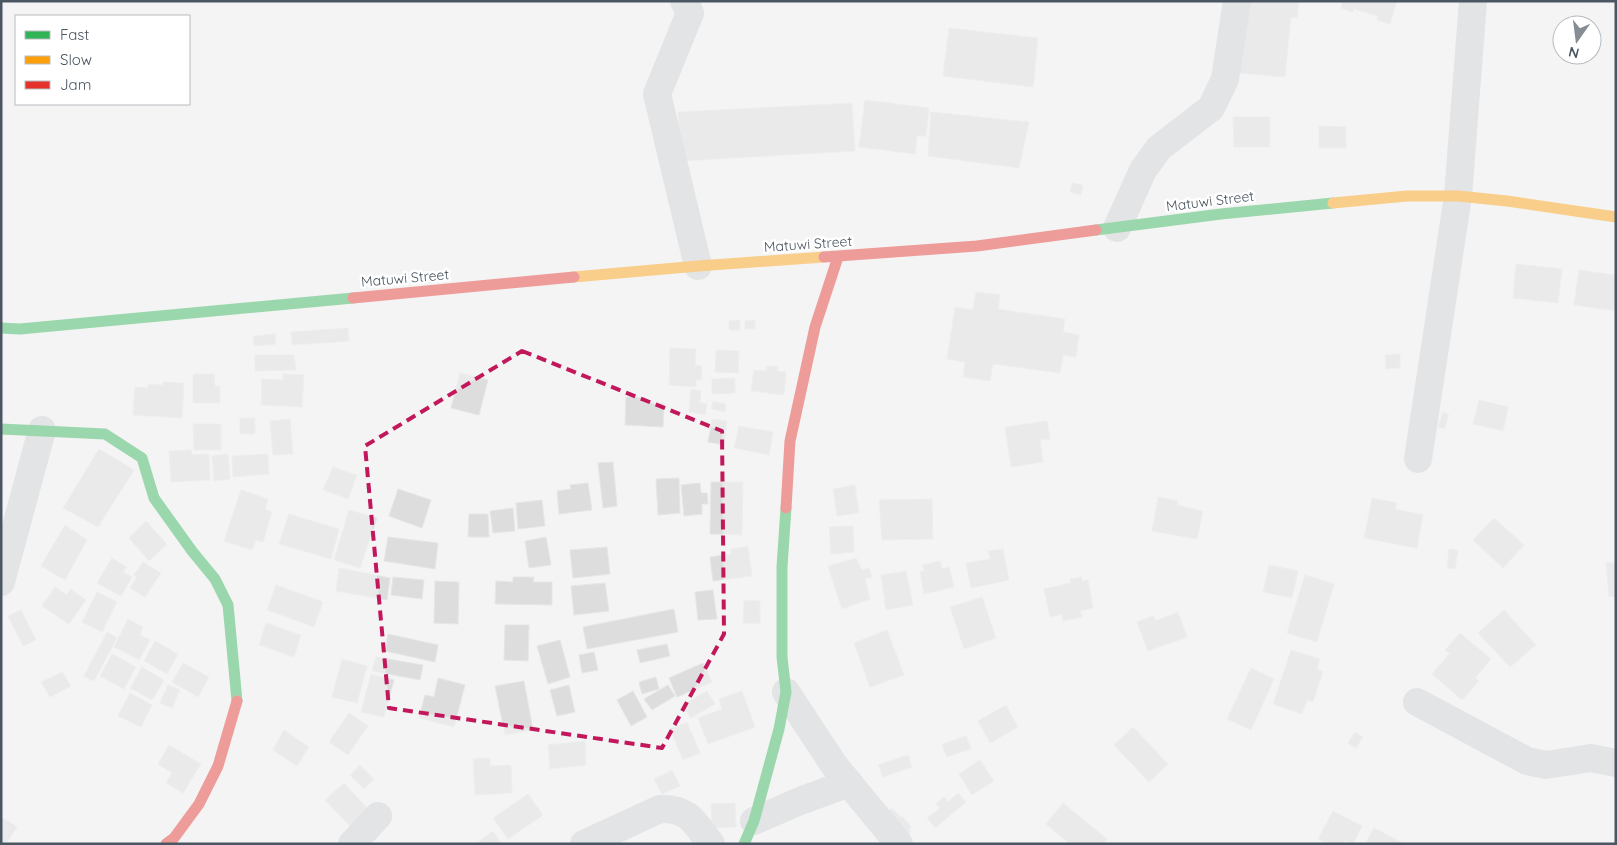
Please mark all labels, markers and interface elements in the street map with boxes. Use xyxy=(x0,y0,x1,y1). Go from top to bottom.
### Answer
legend xyxy=(15,15,190,105)
north arrow xyxy=(1552,15,1602,65)
text: Fast xyxy=(60,25,89,44)
text: N xyxy=(1567,43,1581,63)
text: Slow xyxy=(60,50,92,69)
text: Jam xyxy=(60,75,91,94)
street label: Matuwi Street xyxy=(1165,187,1255,215)
street label: Matuwi Street xyxy=(763,232,853,256)
street label: Matuwi Street xyxy=(360,265,450,291)

